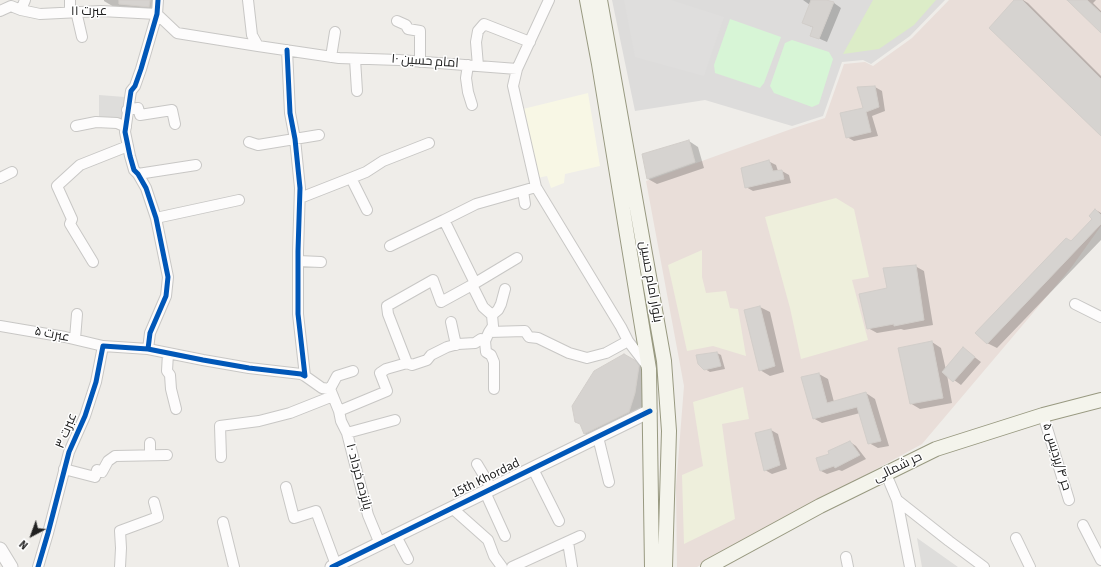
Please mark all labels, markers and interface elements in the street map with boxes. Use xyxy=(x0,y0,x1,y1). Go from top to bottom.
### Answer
street label: عبرت ۱۱ xyxy=(71,4,107,20)
street label: امام حسین ۱۰ xyxy=(391,52,459,72)
street label: بلوار امام حسین xyxy=(635,240,665,324)
street label: عبرت ۵ xyxy=(33,324,71,346)
street label: عبرت ۳ xyxy=(53,411,81,451)
street label: حر ۴/پردیس ۵ xyxy=(1038,421,1074,493)
street label: پانزده خرداد ۱۰ xyxy=(342,442,374,512)
street label: حر شمالی xyxy=(871,450,925,486)
street label: 15th Khordad xyxy=(449,456,523,502)
north arrow xyxy=(12,515,52,555)
text: N xyxy=(16,536,31,553)

